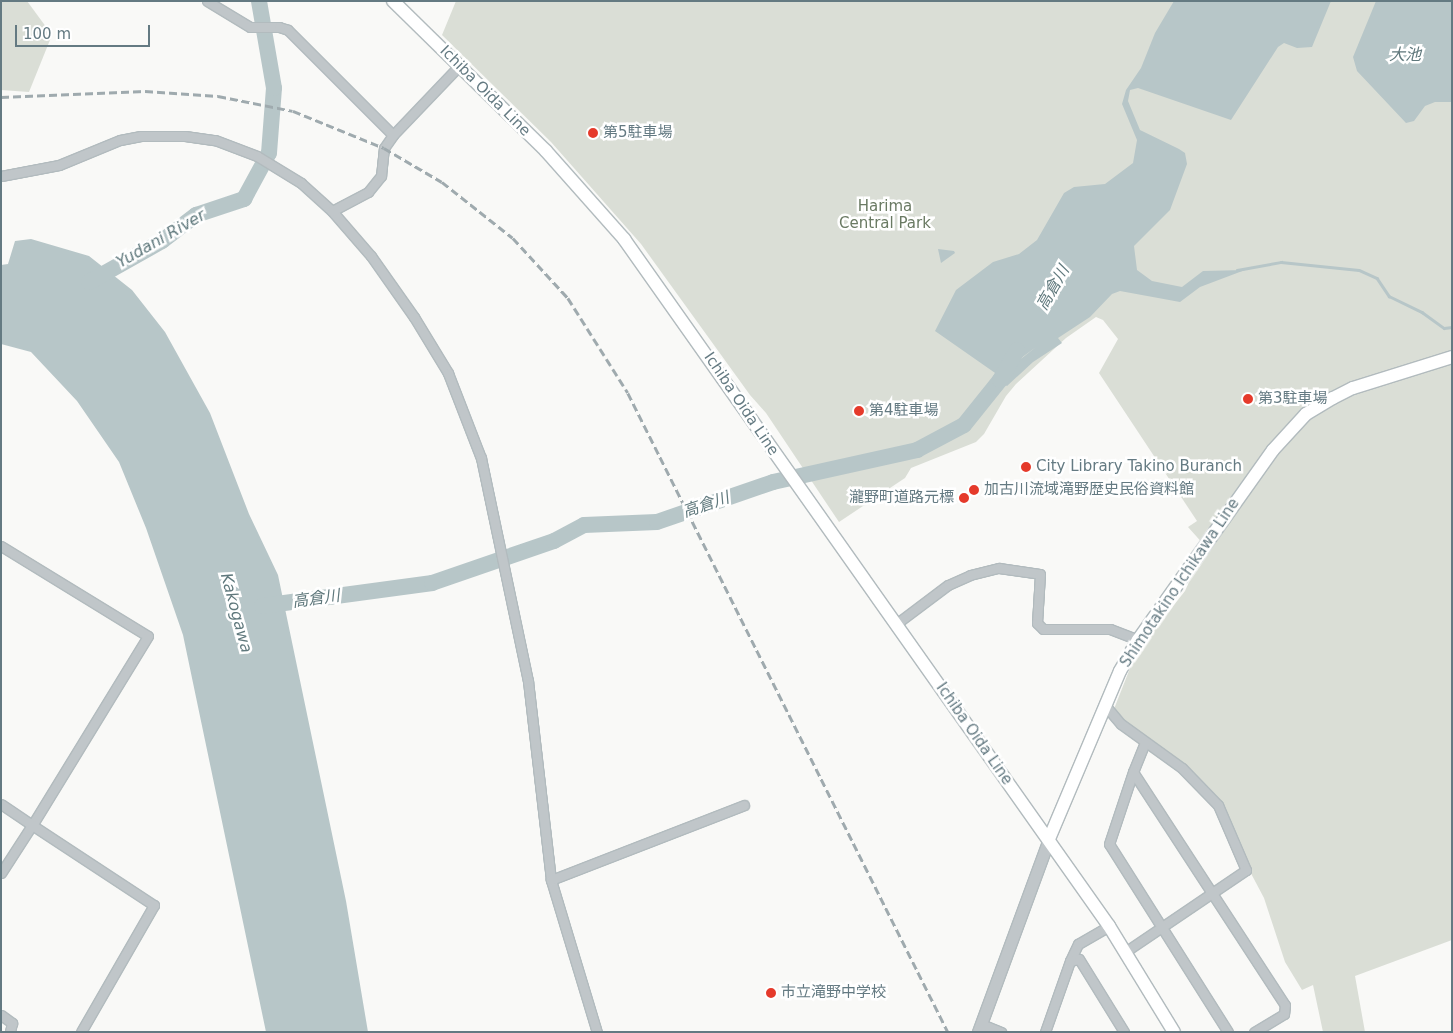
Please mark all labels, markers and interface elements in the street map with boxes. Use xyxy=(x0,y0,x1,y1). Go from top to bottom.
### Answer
scale bar xyxy=(18,15,152,47)
text: 100 m xyxy=(23,25,71,43)
street label: Ichiba Oida Line xyxy=(436,42,534,140)
water label: 大池 xyxy=(1389,45,1421,65)
place label: 第5駐車場 xyxy=(603,124,673,142)
marker: 第5駐車場 xyxy=(587,127,599,139)
park label: Harima Central Park xyxy=(839,197,931,232)
water label: Yudani River xyxy=(113,206,209,272)
water label: 高倉川 xyxy=(1033,262,1073,314)
street label: Ichiba Oida Line xyxy=(700,349,782,459)
place label: 第3駐車場 xyxy=(1258,390,1328,408)
marker: 第3駐車場 xyxy=(1242,393,1254,405)
place label: 第4駐車場 xyxy=(869,402,939,420)
marker: 第4駐車場 xyxy=(853,405,865,417)
place label: City Library Takino Buranch xyxy=(1036,458,1242,476)
marker: City Library Takino Buranch xyxy=(1020,461,1032,473)
place label: 加古川流域滝野歴史民俗資料館 xyxy=(984,481,1194,499)
marker: 加古川流域滝野歴史民俗資料館 xyxy=(968,484,980,496)
water label: 高倉川 xyxy=(680,488,732,522)
place label: 瀧野町道路元標 xyxy=(849,489,954,507)
marker: 瀧野町道路元標 xyxy=(958,492,970,504)
street label: Shimotakino Ichikawa Line xyxy=(1117,495,1243,671)
water label: Kakogawa xyxy=(216,571,256,655)
water label: 高倉川 xyxy=(291,586,341,612)
street label: Ichiba Oida Line xyxy=(932,679,1016,789)
place label: 市立滝野中学校 xyxy=(781,984,886,1002)
marker: 市立滝野中学校 xyxy=(765,987,777,999)

